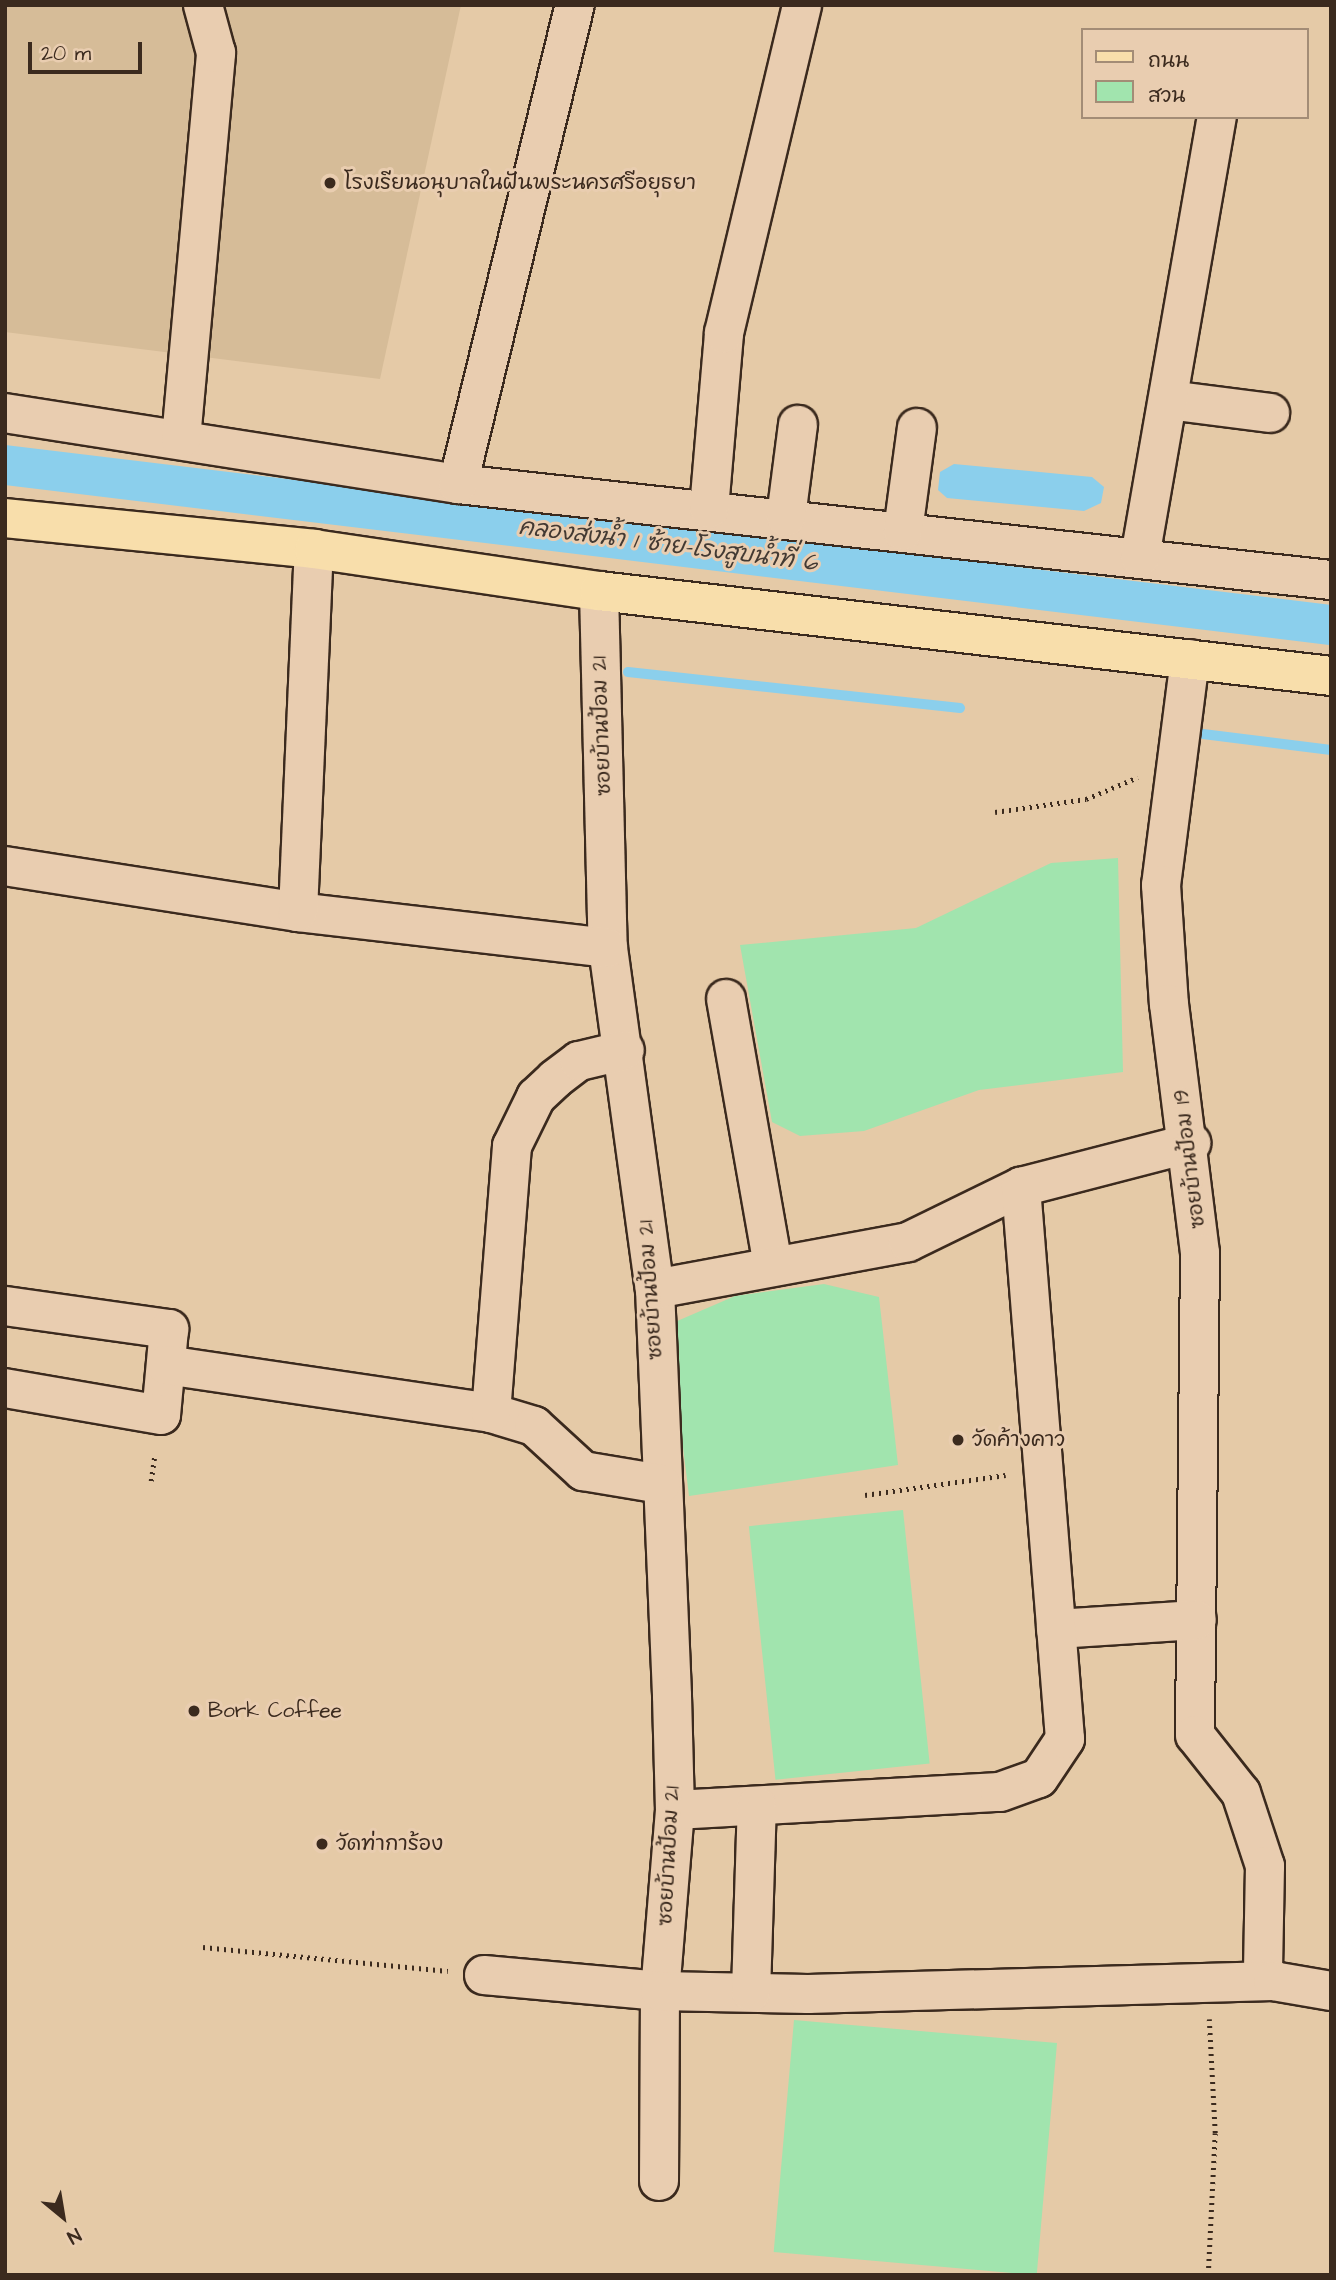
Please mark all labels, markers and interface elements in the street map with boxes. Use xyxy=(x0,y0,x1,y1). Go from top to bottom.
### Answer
scale bar xyxy=(32,28,145,72)
legend xyxy=(1080,28,1308,119)
text: 20 m xyxy=(41,39,91,68)
text: ถนน xyxy=(1148,46,1189,75)
text: สวน xyxy=(1148,81,1185,110)
place label: โรงเรียนอนุบาลในฝันพระนครศรีอยุธยา xyxy=(344,170,696,196)
marker: โรงเรียนอนุบาลในฝันพระนครศรีอยุธยา xyxy=(322,175,338,191)
water label: คลองส่งน้ำ 1 ซ้าย-โรงสูบน้ำที่ 6 xyxy=(517,513,819,577)
street label: ซอยบ้านป้อม 21 xyxy=(587,656,617,796)
street label: ซอยบ้านป้อม 19 xyxy=(1169,1088,1211,1230)
street label: ซอยบ้านป้อม 21 xyxy=(634,1219,668,1361)
place label: วัดค้างคาว xyxy=(972,1427,1065,1453)
marker: วัดค้างคาว xyxy=(950,1432,966,1448)
place label: Bork Coffee xyxy=(208,1698,342,1724)
marker: Bork Coffee xyxy=(186,1703,202,1719)
street label: ซอยบ้านป้อม 21 xyxy=(653,1785,685,1927)
place label: วัดท่าการ้อง xyxy=(336,1831,443,1857)
marker: วัดท่าการ้อง xyxy=(314,1836,330,1852)
north arrow xyxy=(28,2182,98,2252)
text: N xyxy=(62,2221,86,2250)

